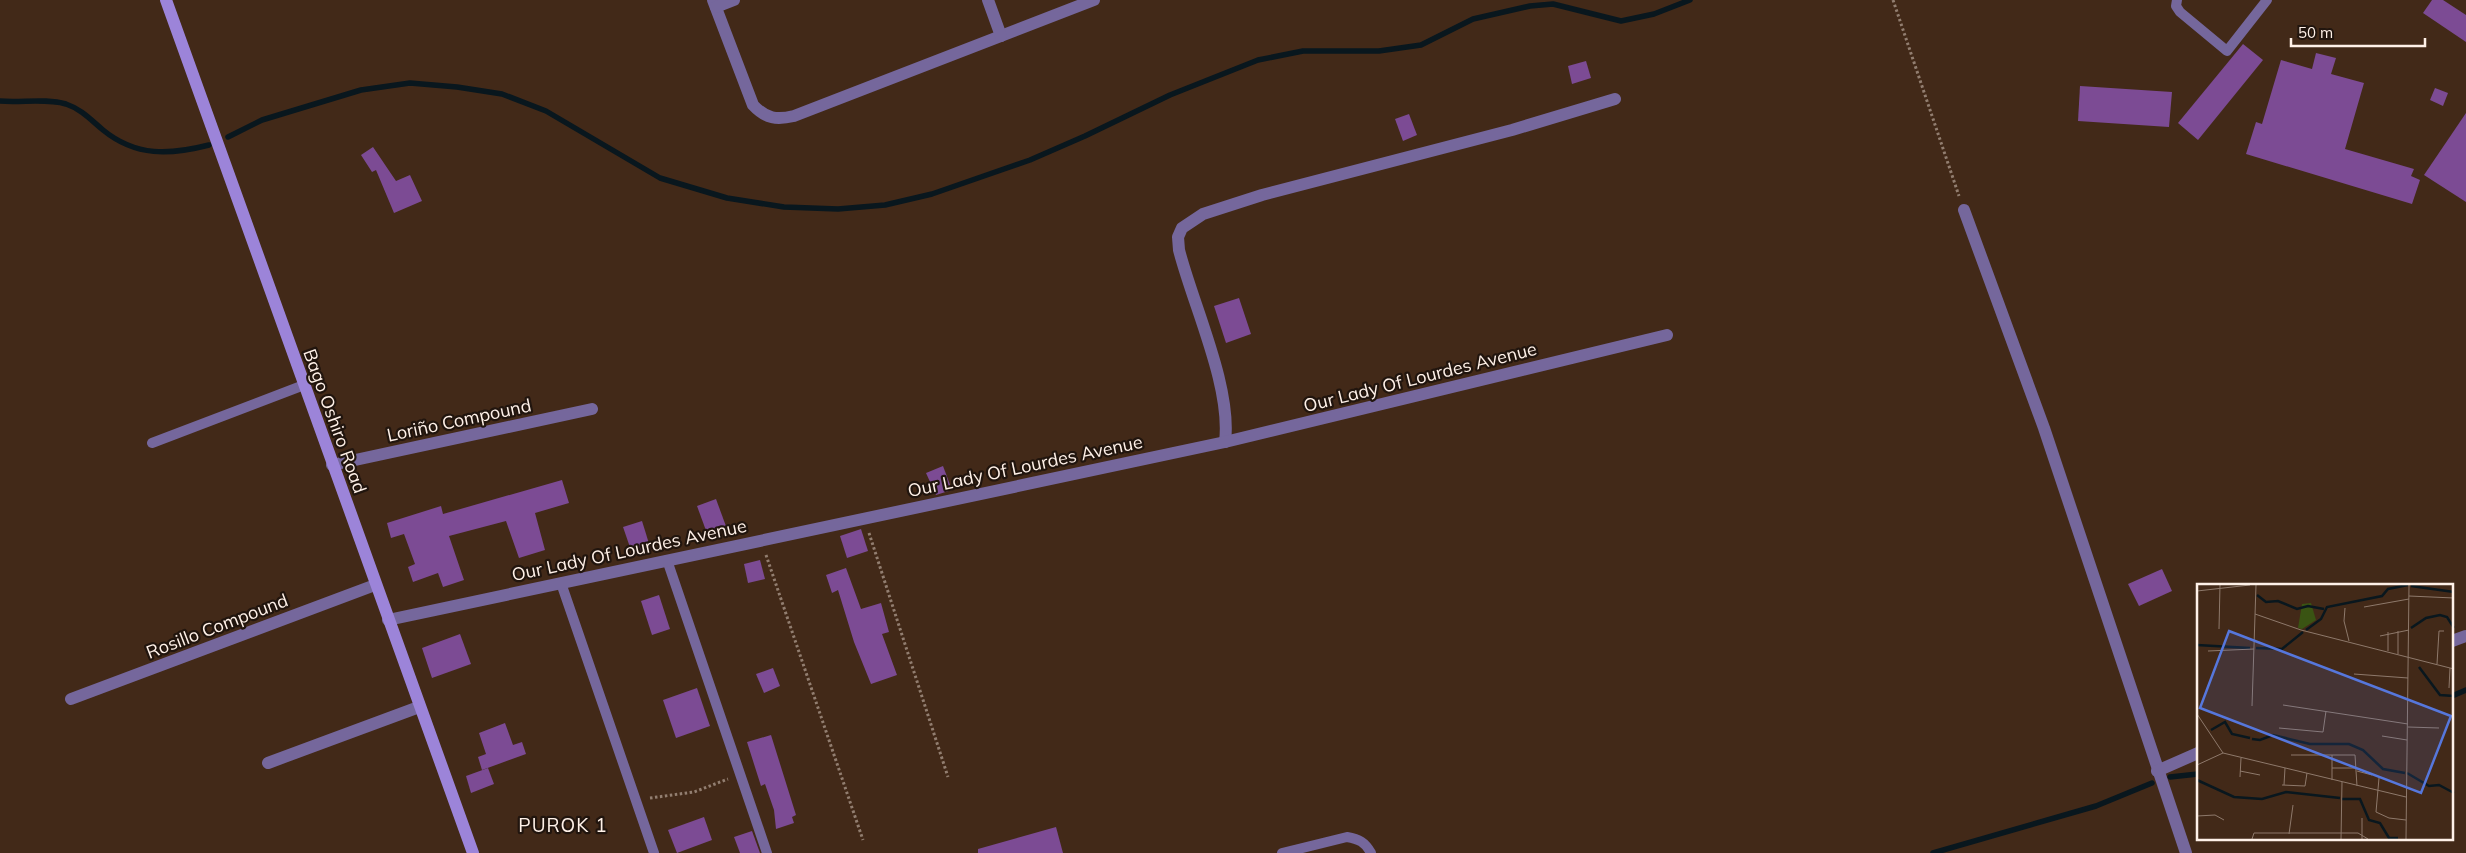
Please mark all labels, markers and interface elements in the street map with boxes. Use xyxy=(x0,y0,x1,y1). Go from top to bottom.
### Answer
scale bar xyxy=(2291,15,2425,47)
text: 50 m xyxy=(2298,23,2333,42)
street label: Our Lady Of Lourdes Avenue xyxy=(1301,337,1539,417)
street label: Bago Oshiro Road xyxy=(298,346,372,496)
street label: Loriño Compound xyxy=(385,393,533,447)
street label: Our Lady Of Lourdes Avenue xyxy=(905,430,1145,502)
street label: Our Lady Of Lourdes Avenue xyxy=(509,514,749,586)
inset map xyxy=(2197,584,2454,840)
street label: Rosillo Compound xyxy=(143,588,291,664)
district label: PUROK 1 xyxy=(518,813,608,837)

